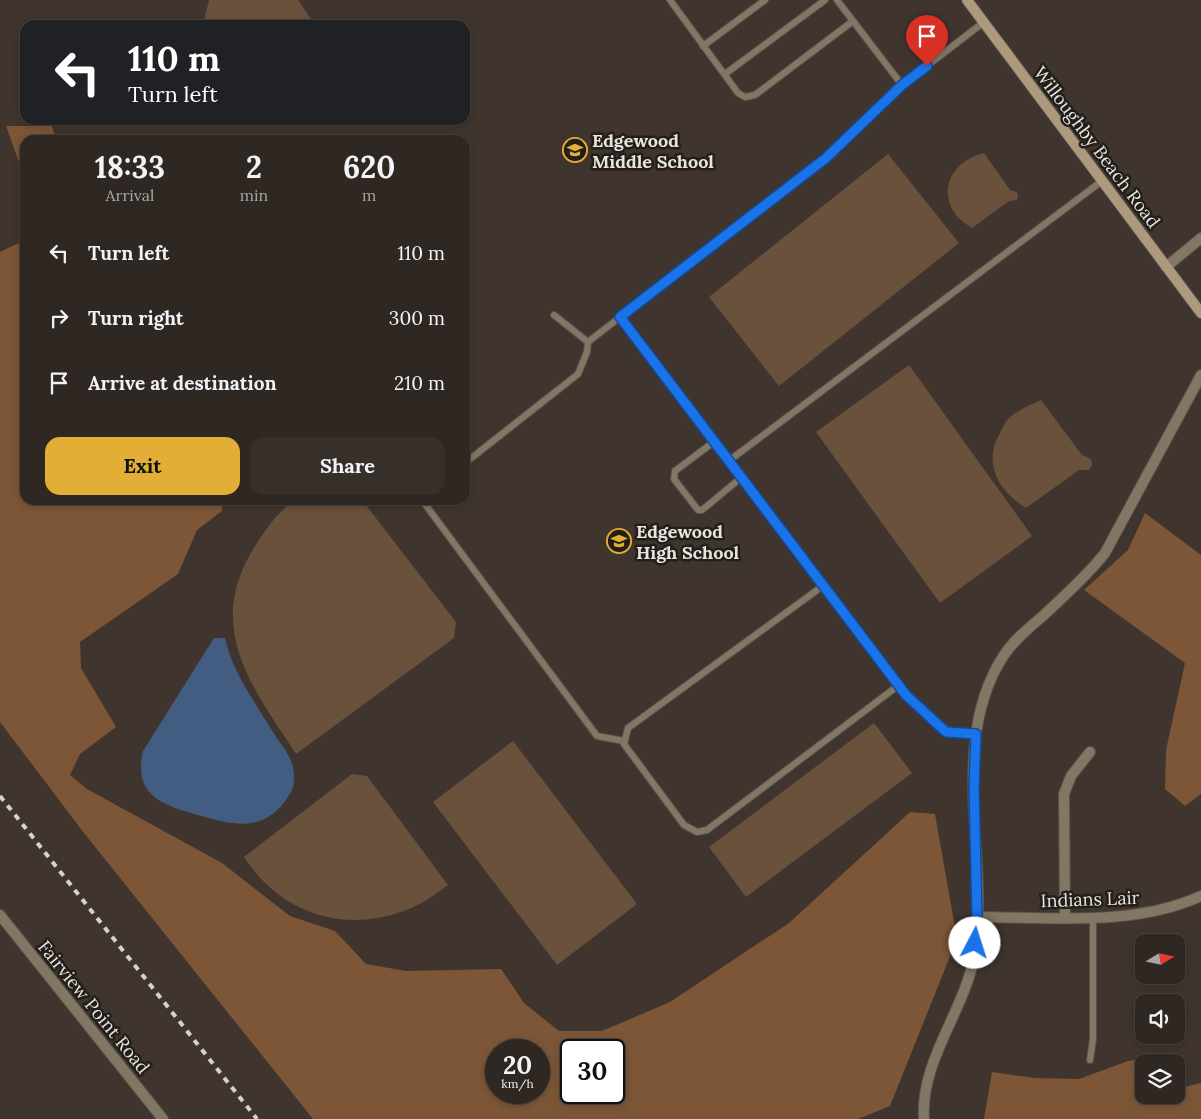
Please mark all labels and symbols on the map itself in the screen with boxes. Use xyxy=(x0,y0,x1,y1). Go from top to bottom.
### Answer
pin xyxy=(906,15,948,66)
street label: Willoughby Beach Road xyxy=(1029,62,1165,233)
place label: Edgewood Middle School xyxy=(592,129,714,173)
school or university icon: Edgewood Middle School xyxy=(562,137,588,163)
place label: Edgewood High School xyxy=(636,520,740,564)
school or university icon: Edgewood High School xyxy=(606,528,632,554)
street label: Indians Lair xyxy=(1040,886,1140,912)
position arrow xyxy=(948,916,1000,968)
north arrow xyxy=(1135,934,1185,984)
street label: Fairview Point Road xyxy=(33,936,155,1079)
speed limit sign: 30 xyxy=(560,1039,625,1104)

